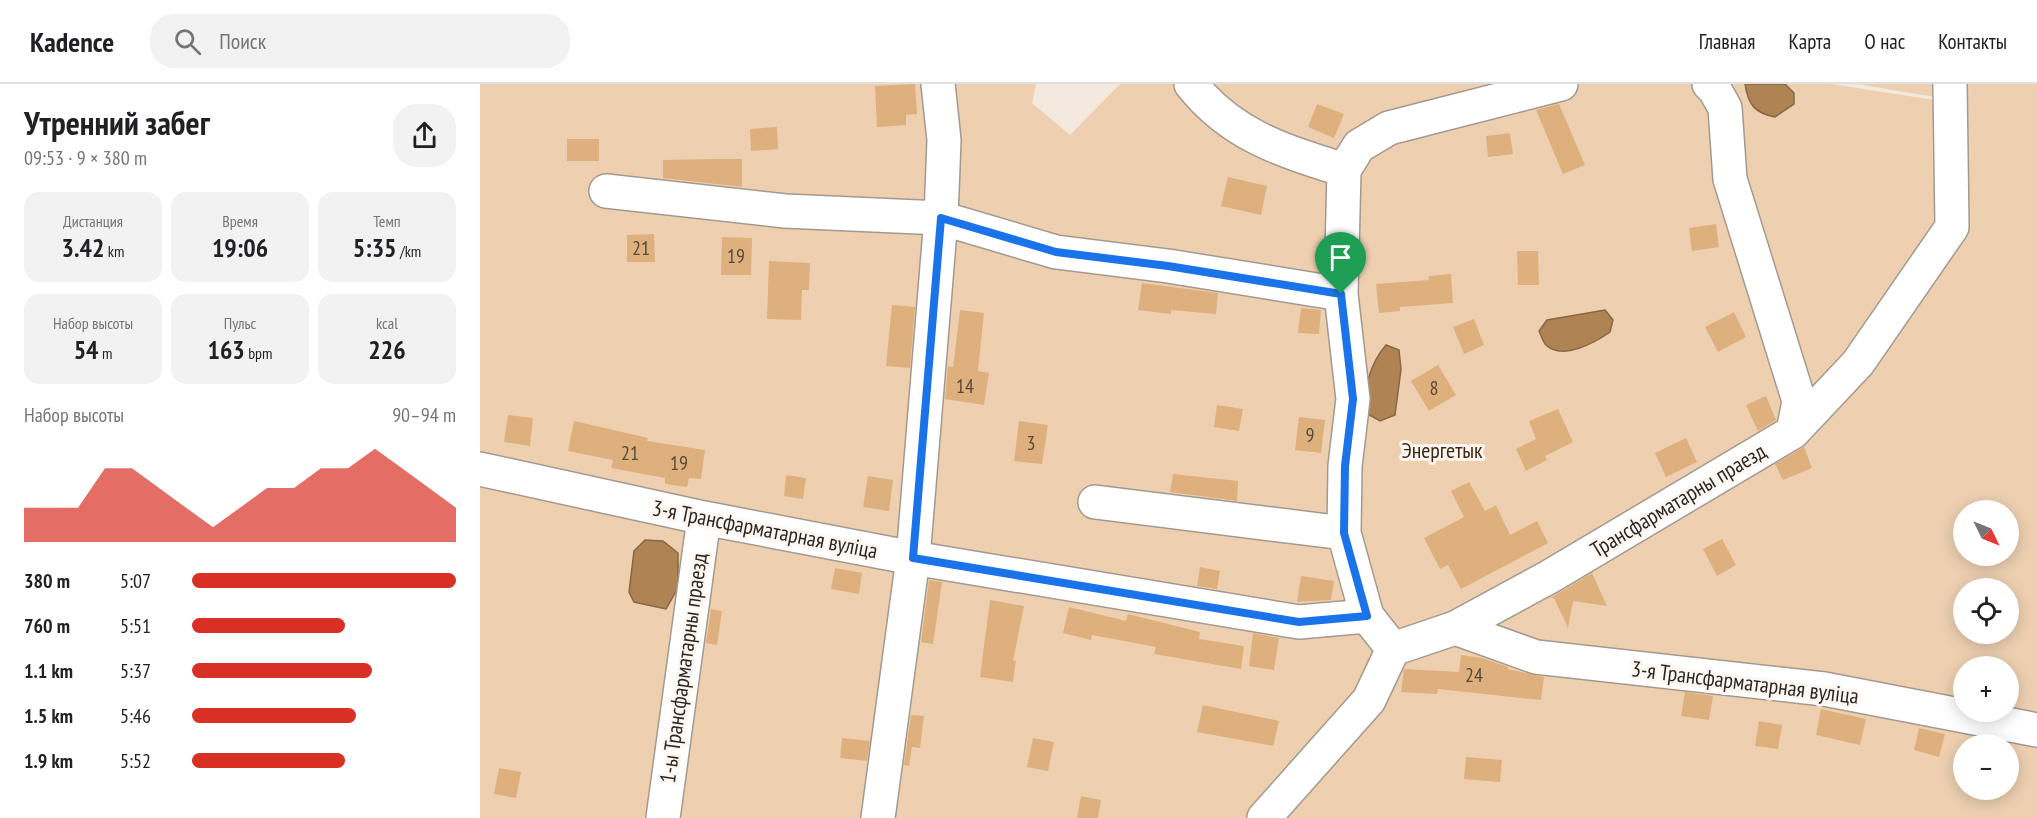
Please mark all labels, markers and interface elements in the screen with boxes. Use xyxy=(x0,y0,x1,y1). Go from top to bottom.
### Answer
search box xyxy=(150,14,570,68)
text: Kadence xyxy=(30,23,114,60)
icon: search xyxy=(171,25,204,58)
text: Поиск xyxy=(219,27,266,55)
text: Главная xyxy=(1699,28,1755,55)
text: Карта xyxy=(1788,28,1831,55)
text: О нас xyxy=(1864,28,1905,55)
text: Контакты xyxy=(1938,28,2007,55)
text: Утренний забег xyxy=(24,101,210,144)
button: share xyxy=(393,104,456,167)
text: 09:53 · 9 × 380 m xyxy=(24,145,147,171)
text: Дистанция xyxy=(63,211,123,231)
text: Время xyxy=(222,211,258,231)
text: Темп xyxy=(373,211,401,231)
text: 3.42 xyxy=(62,231,104,264)
text: 19:06 xyxy=(212,231,268,264)
text: 5:35 xyxy=(353,231,397,264)
pin xyxy=(1315,232,1366,294)
house number: 21 xyxy=(632,235,650,261)
text: km xyxy=(104,241,124,261)
text: /km xyxy=(397,241,421,261)
icon: arrive xyxy=(1324,241,1357,274)
house number: 19 xyxy=(727,243,745,269)
text: Набор высоты xyxy=(53,313,133,333)
text: Пульс xyxy=(224,313,256,333)
text: kcal xyxy=(376,313,398,333)
text: 54 xyxy=(74,333,99,366)
text: 163 xyxy=(207,333,245,366)
text: 226 xyxy=(368,333,406,366)
text: m xyxy=(99,343,112,363)
text: bpm xyxy=(245,343,273,363)
house number: 14 xyxy=(956,373,974,399)
house number: 8 xyxy=(1430,375,1439,401)
text: Набор высоты xyxy=(24,402,124,428)
text: 90–94 m xyxy=(392,402,456,428)
house number: 9 xyxy=(1306,422,1315,448)
house number: 3 xyxy=(1027,430,1036,456)
park label: Энергетык xyxy=(1401,436,1483,464)
street label: Трансфарматарны праезд xyxy=(1585,436,1771,563)
house number: 21 xyxy=(621,440,639,466)
house number: 19 xyxy=(670,450,688,476)
street label: 3-я Трансфарматарная вуліца xyxy=(650,493,880,565)
north arrow xyxy=(1953,500,2019,566)
map controls xyxy=(1953,500,2019,800)
street label: 1-ы Трансфарматарны праезд xyxy=(653,551,713,785)
text: 380 m xyxy=(24,568,70,594)
text: 5:07 xyxy=(120,568,151,594)
button: locate xyxy=(1953,578,2019,644)
text: 760 m xyxy=(24,613,70,639)
text: 5:51 xyxy=(120,613,151,639)
street label: 3-я Трансфарматарная вуліца xyxy=(1630,654,1860,710)
button: + xyxy=(1953,656,2019,722)
text: 1.1 km xyxy=(24,658,73,684)
text: 5:37 xyxy=(120,658,151,684)
house number: 24 xyxy=(1465,662,1483,688)
text: 1.5 km xyxy=(24,703,73,729)
text: 5:46 xyxy=(120,703,151,729)
button: − xyxy=(1953,734,2019,800)
text: 1.9 km xyxy=(24,748,73,774)
text: 5:52 xyxy=(120,748,151,774)

